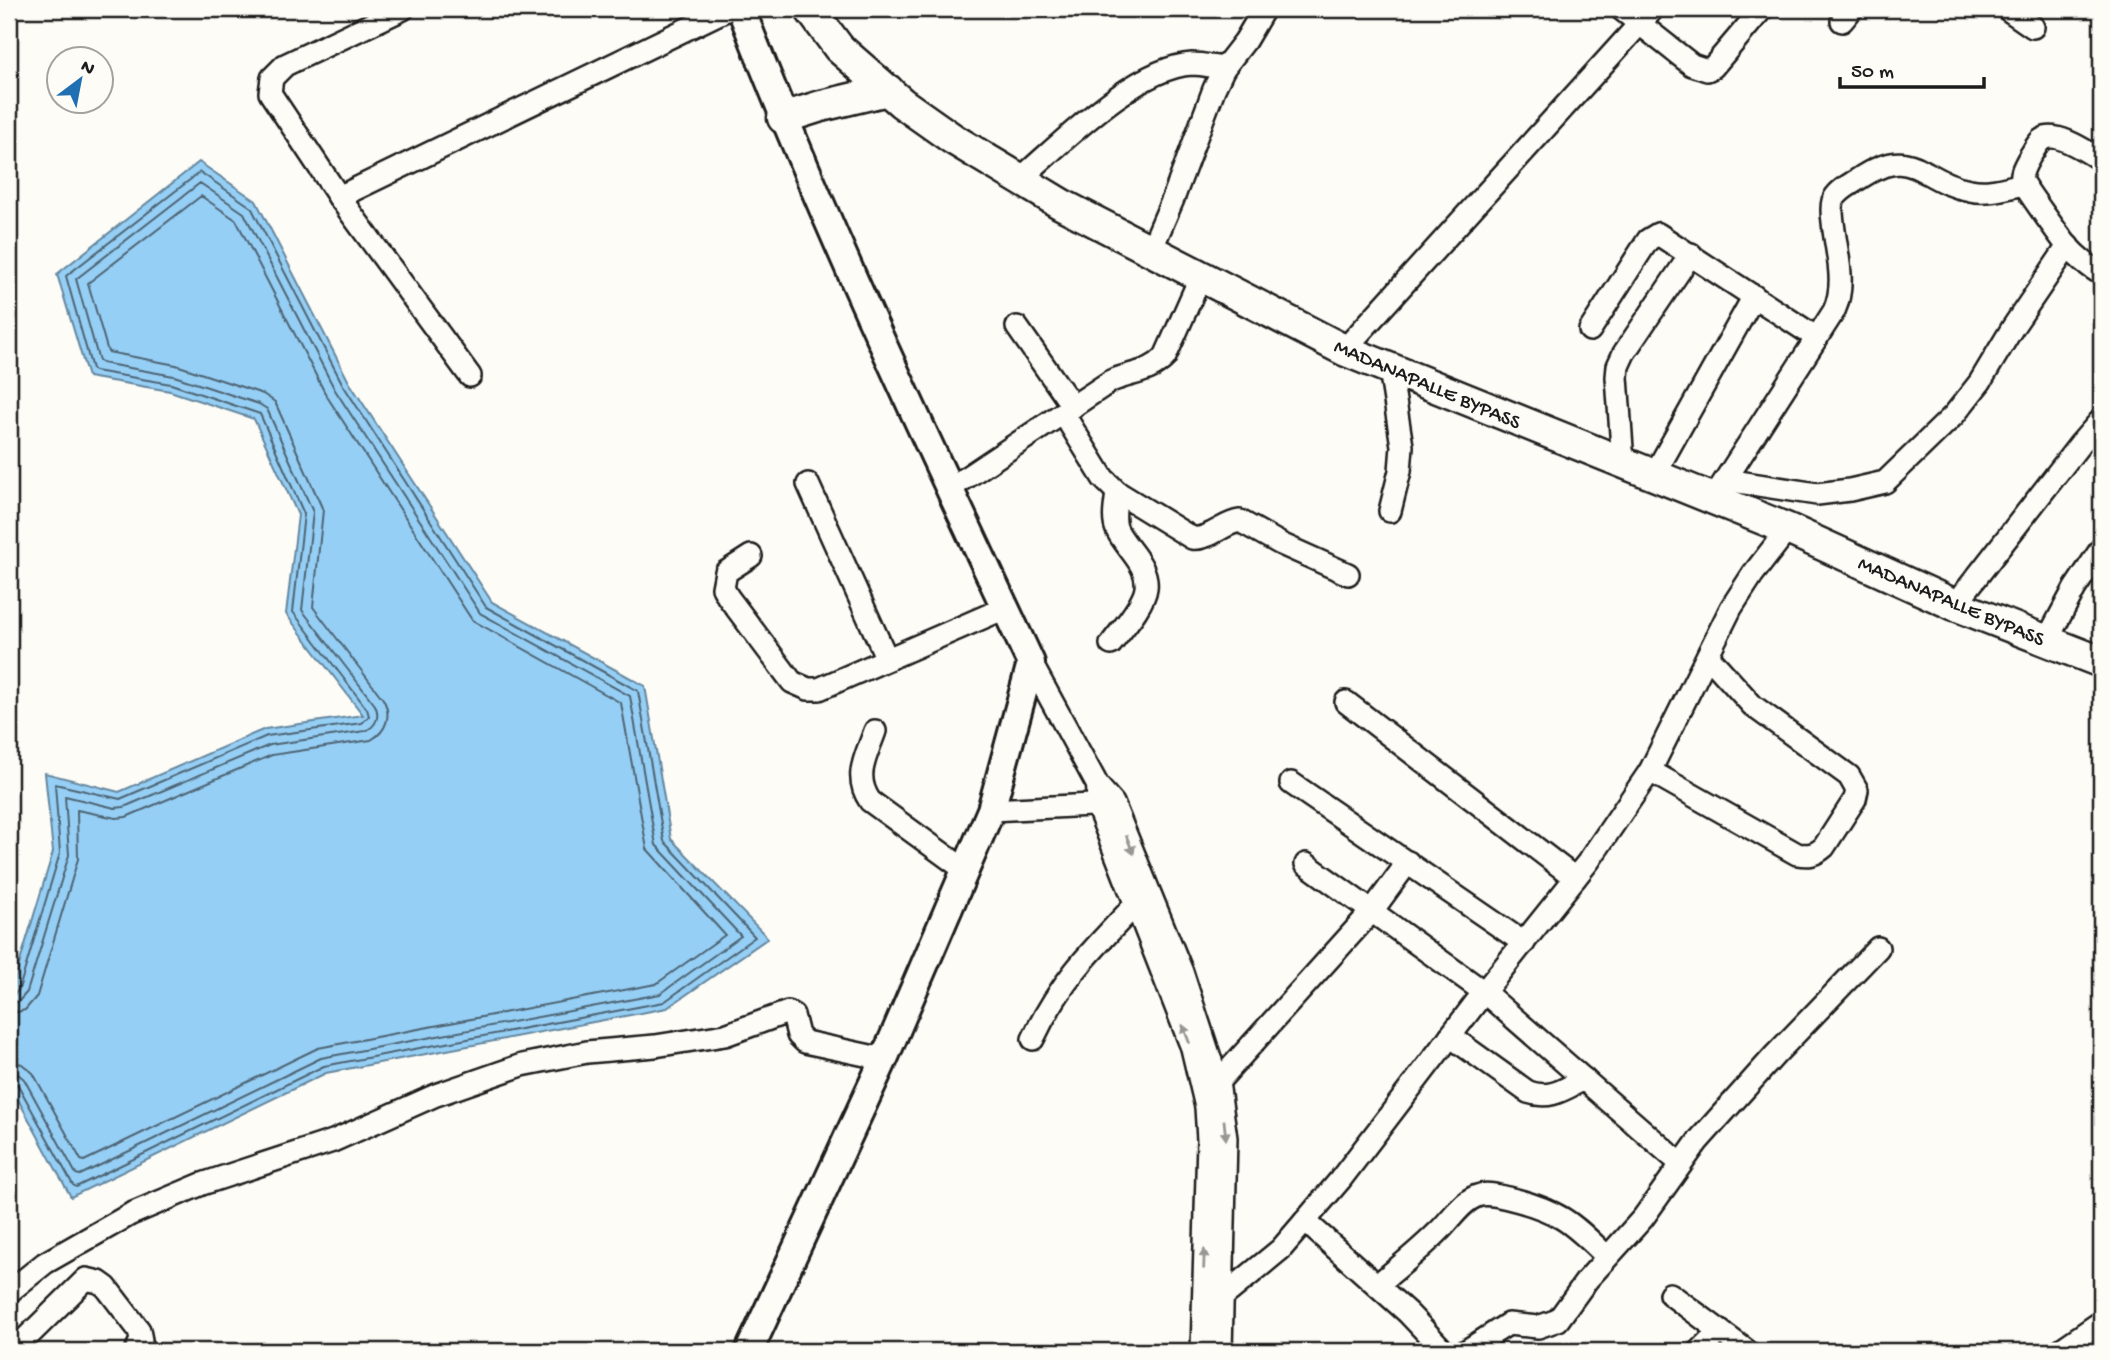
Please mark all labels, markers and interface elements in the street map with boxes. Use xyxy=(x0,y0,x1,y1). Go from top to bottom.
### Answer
north arrow xyxy=(46,46,116,116)
scale bar xyxy=(1840,46,1984,90)
text: N xyxy=(76,56,99,82)
text: 50 m xyxy=(1851,61,1894,86)
street label: MADANAPALLE BYPASS xyxy=(1329,336,1524,437)
street label: MADANAPALLE BYPASS xyxy=(1853,553,2048,654)
one-way arrow xyxy=(1125,835,1136,856)
one-way arrow xyxy=(1181,1023,1192,1044)
one-way arrow xyxy=(1219,1119,1230,1141)
one-way arrow xyxy=(1199,1247,1210,1269)

